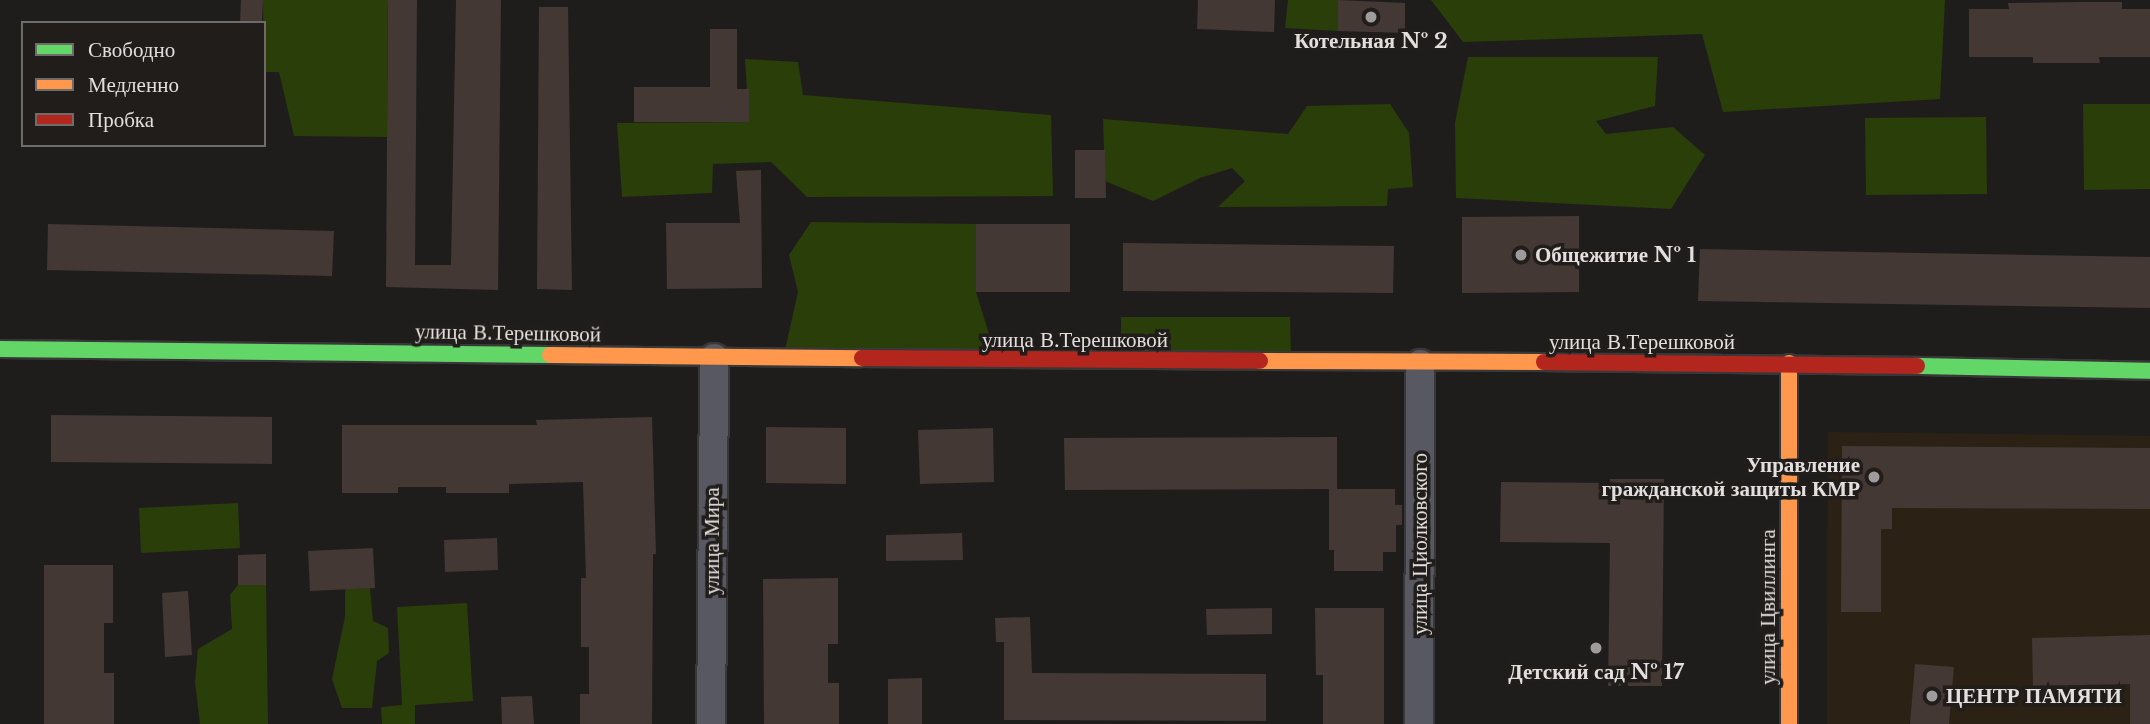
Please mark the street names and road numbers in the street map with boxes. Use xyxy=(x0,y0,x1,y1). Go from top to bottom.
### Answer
street label: улица В.Терешковой xyxy=(415,319,601,347)
street label: улица В.Терешковой xyxy=(982,327,1168,353)
street label: улица В.Терешковой xyxy=(1549,329,1735,355)
street label: улица Циолковского xyxy=(1407,453,1433,635)
street label: улица Мира xyxy=(699,487,725,595)
street label: улица Цвиллинга xyxy=(1755,529,1781,685)

